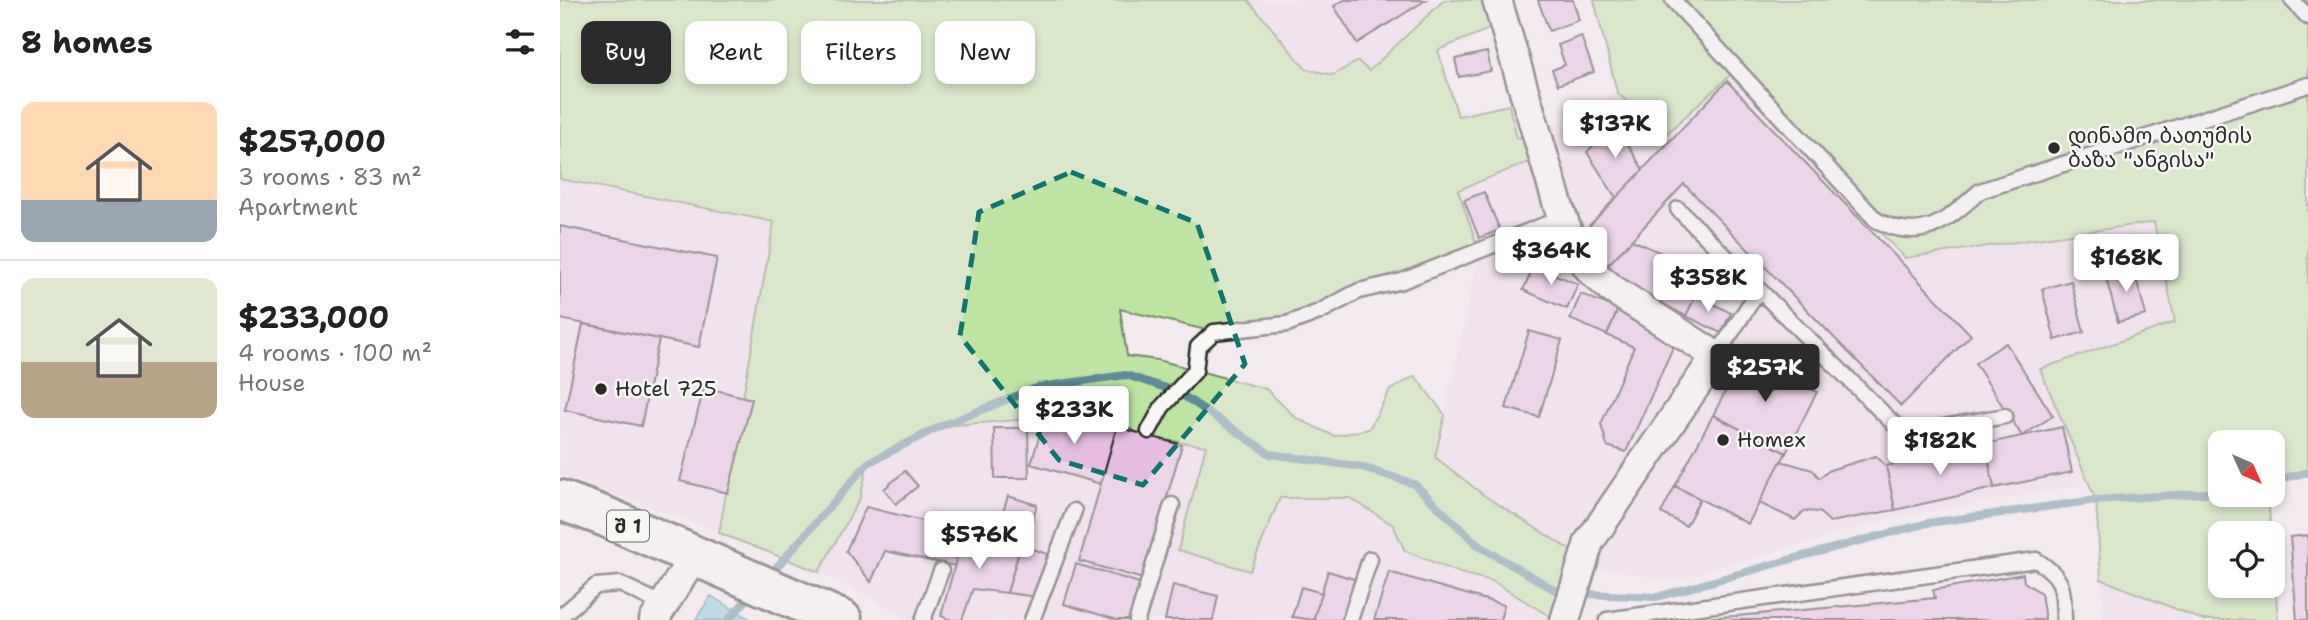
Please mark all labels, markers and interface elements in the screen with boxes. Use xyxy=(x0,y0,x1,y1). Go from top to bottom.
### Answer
chip: Buy xyxy=(581,21,671,84)
chip: Rent xyxy=(685,21,787,84)
chip: Filters xyxy=(801,21,921,84)
chip: New xyxy=(935,21,1035,84)
text: 8 homes xyxy=(21,22,153,63)
icon: filters xyxy=(501,23,539,61)
pin: $137K xyxy=(1566,100,1664,160)
text: $137K xyxy=(1579,108,1651,138)
text: $257,000 xyxy=(238,121,386,162)
place label: დინამო ბათუმის ბაზა "ანგისა" xyxy=(2068,122,2252,174)
icon: home xyxy=(77,130,161,214)
marker: დინამო ბათუმის ბაზა "ანგისა" xyxy=(2046,140,2062,156)
text: 3 rooms · 83 m² xyxy=(238,162,422,192)
text: Apartment xyxy=(238,192,358,222)
pin: $364K xyxy=(1502,228,1600,287)
pin: $168K xyxy=(2077,234,2175,294)
text: $364K xyxy=(1511,235,1591,265)
text: $168K xyxy=(2090,242,2162,272)
pin: $358K xyxy=(1659,254,1757,314)
text: $358K xyxy=(1669,262,1747,292)
text: $233,000 xyxy=(238,297,389,338)
icon: home xyxy=(77,306,161,390)
text: 4 rooms · 100 m² xyxy=(238,338,432,368)
pin: $257K xyxy=(1716,344,1814,404)
text: $257K xyxy=(1726,352,1804,382)
text: House xyxy=(238,368,306,398)
place label: Hotel 725 xyxy=(615,375,717,403)
marker: Hotel 725 xyxy=(593,381,609,397)
pin: $233K xyxy=(1025,386,1123,446)
text: $233K xyxy=(1035,394,1113,424)
pin: $182K xyxy=(1891,418,1989,477)
text: $182K xyxy=(1904,425,1976,455)
place label: Homex xyxy=(1737,426,1806,454)
north arrow xyxy=(2208,430,2286,508)
map controls xyxy=(2208,430,2285,598)
marker: Homex xyxy=(1715,432,1731,448)
road number: შ 1 xyxy=(607,510,649,541)
pin: $576K xyxy=(930,512,1028,571)
text: $576K xyxy=(940,519,1018,549)
button: locate xyxy=(2208,521,2285,598)

